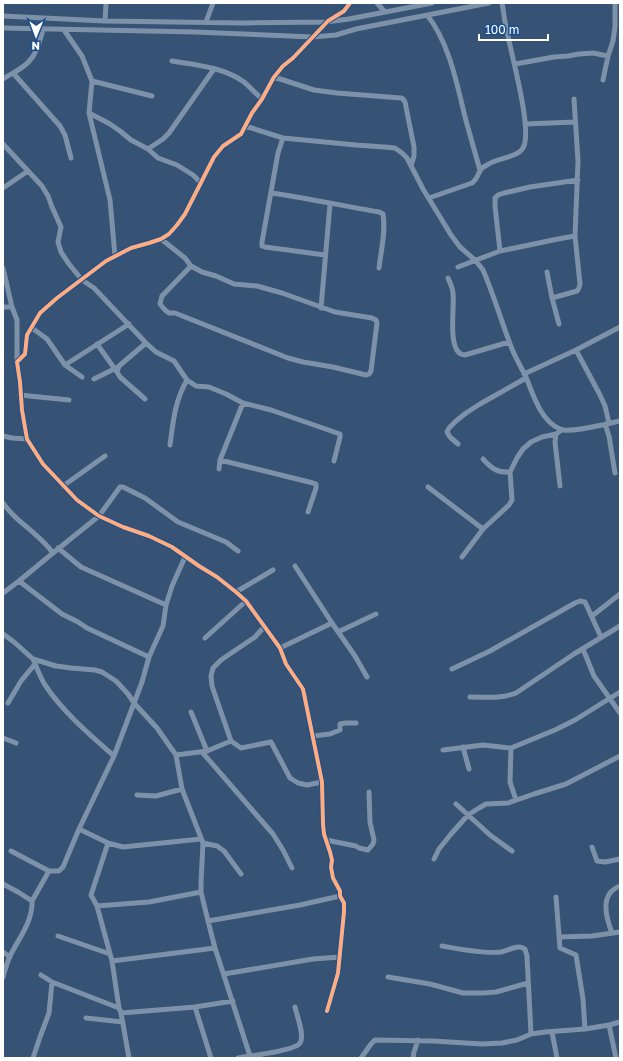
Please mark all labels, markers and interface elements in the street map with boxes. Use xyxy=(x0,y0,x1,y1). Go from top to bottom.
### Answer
north arrow xyxy=(16,16,56,56)
scale bar xyxy=(479,16,548,42)
text: 100 m xyxy=(485,22,519,37)
text: N xyxy=(32,40,40,53)

